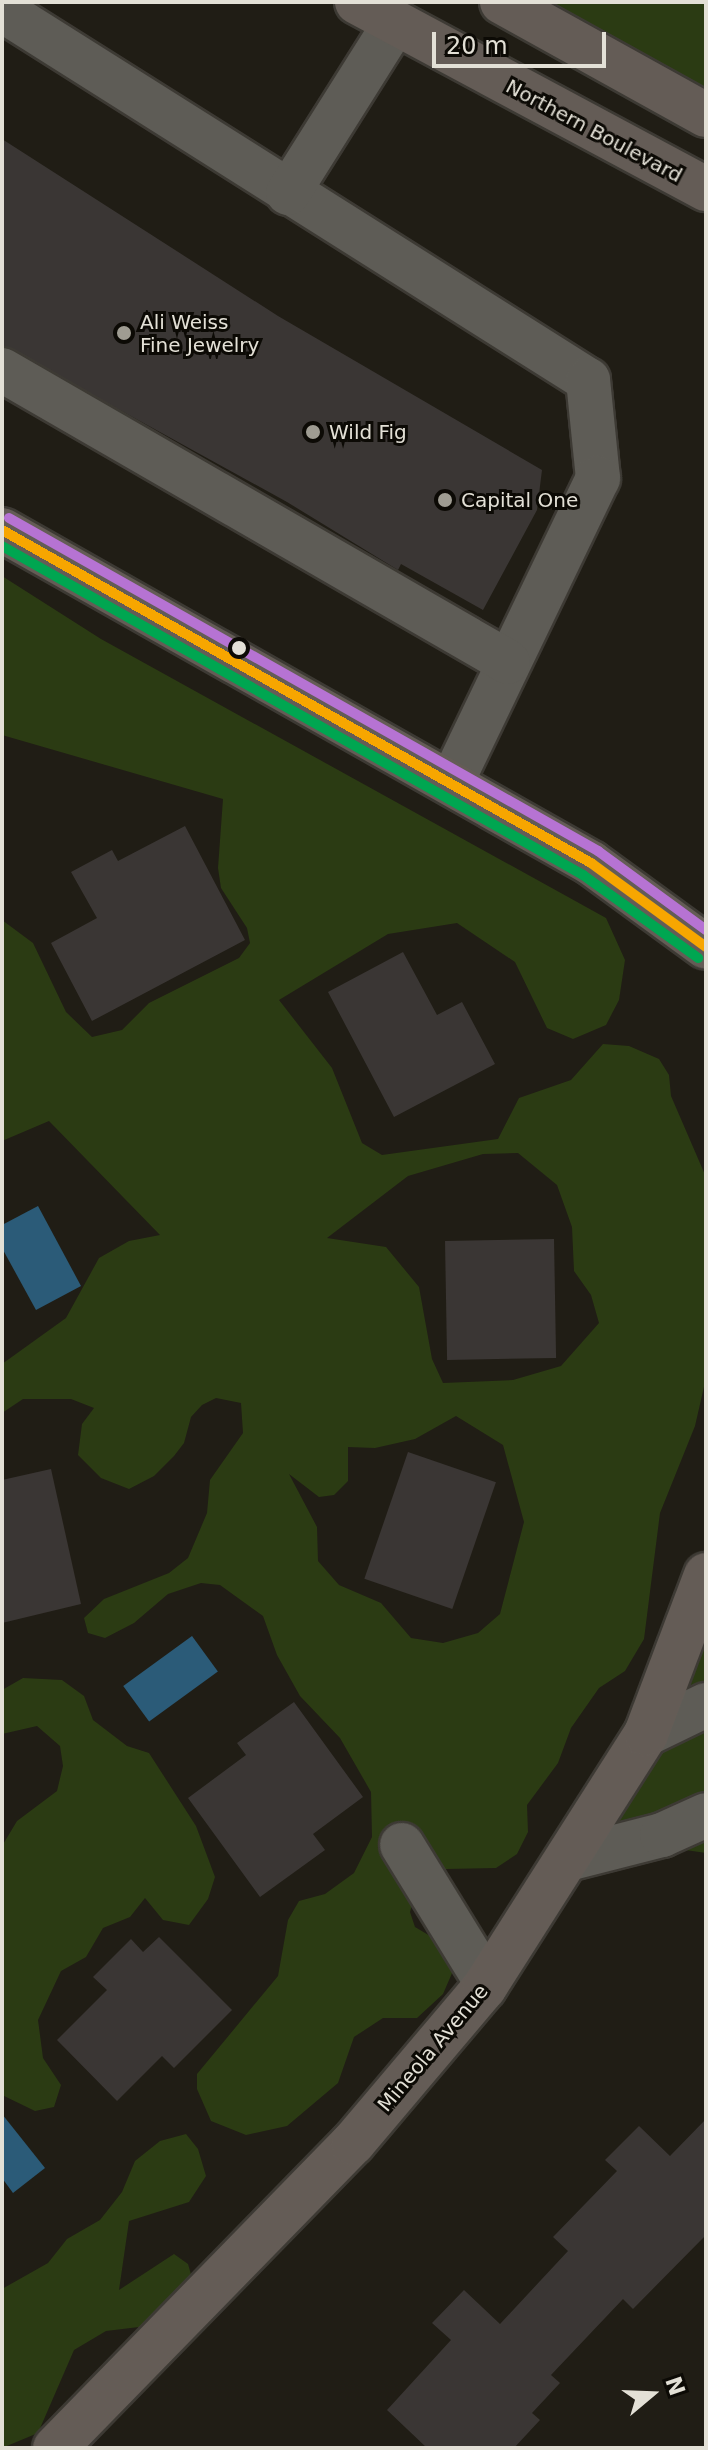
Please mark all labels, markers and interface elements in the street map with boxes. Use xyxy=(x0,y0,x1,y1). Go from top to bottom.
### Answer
scale bar xyxy=(436,16,610,66)
text: 20 m xyxy=(446,32,508,60)
street label: Northern Boulevard xyxy=(502,74,686,188)
place label: Ali Weiss Fine Jewelry xyxy=(140,310,259,357)
marker: Ali Weiss Fine Jewelry xyxy=(115,324,133,342)
place label: Wild Fig xyxy=(329,420,407,444)
marker: Wild Fig xyxy=(304,423,322,441)
place label: Capital One xyxy=(461,488,578,512)
marker: Capital One xyxy=(436,491,454,509)
unlabelled marker xyxy=(231,640,247,656)
street label: Mineola Avenue xyxy=(373,1980,493,2116)
north arrow xyxy=(612,2354,692,2434)
text: N xyxy=(660,2373,690,2399)

